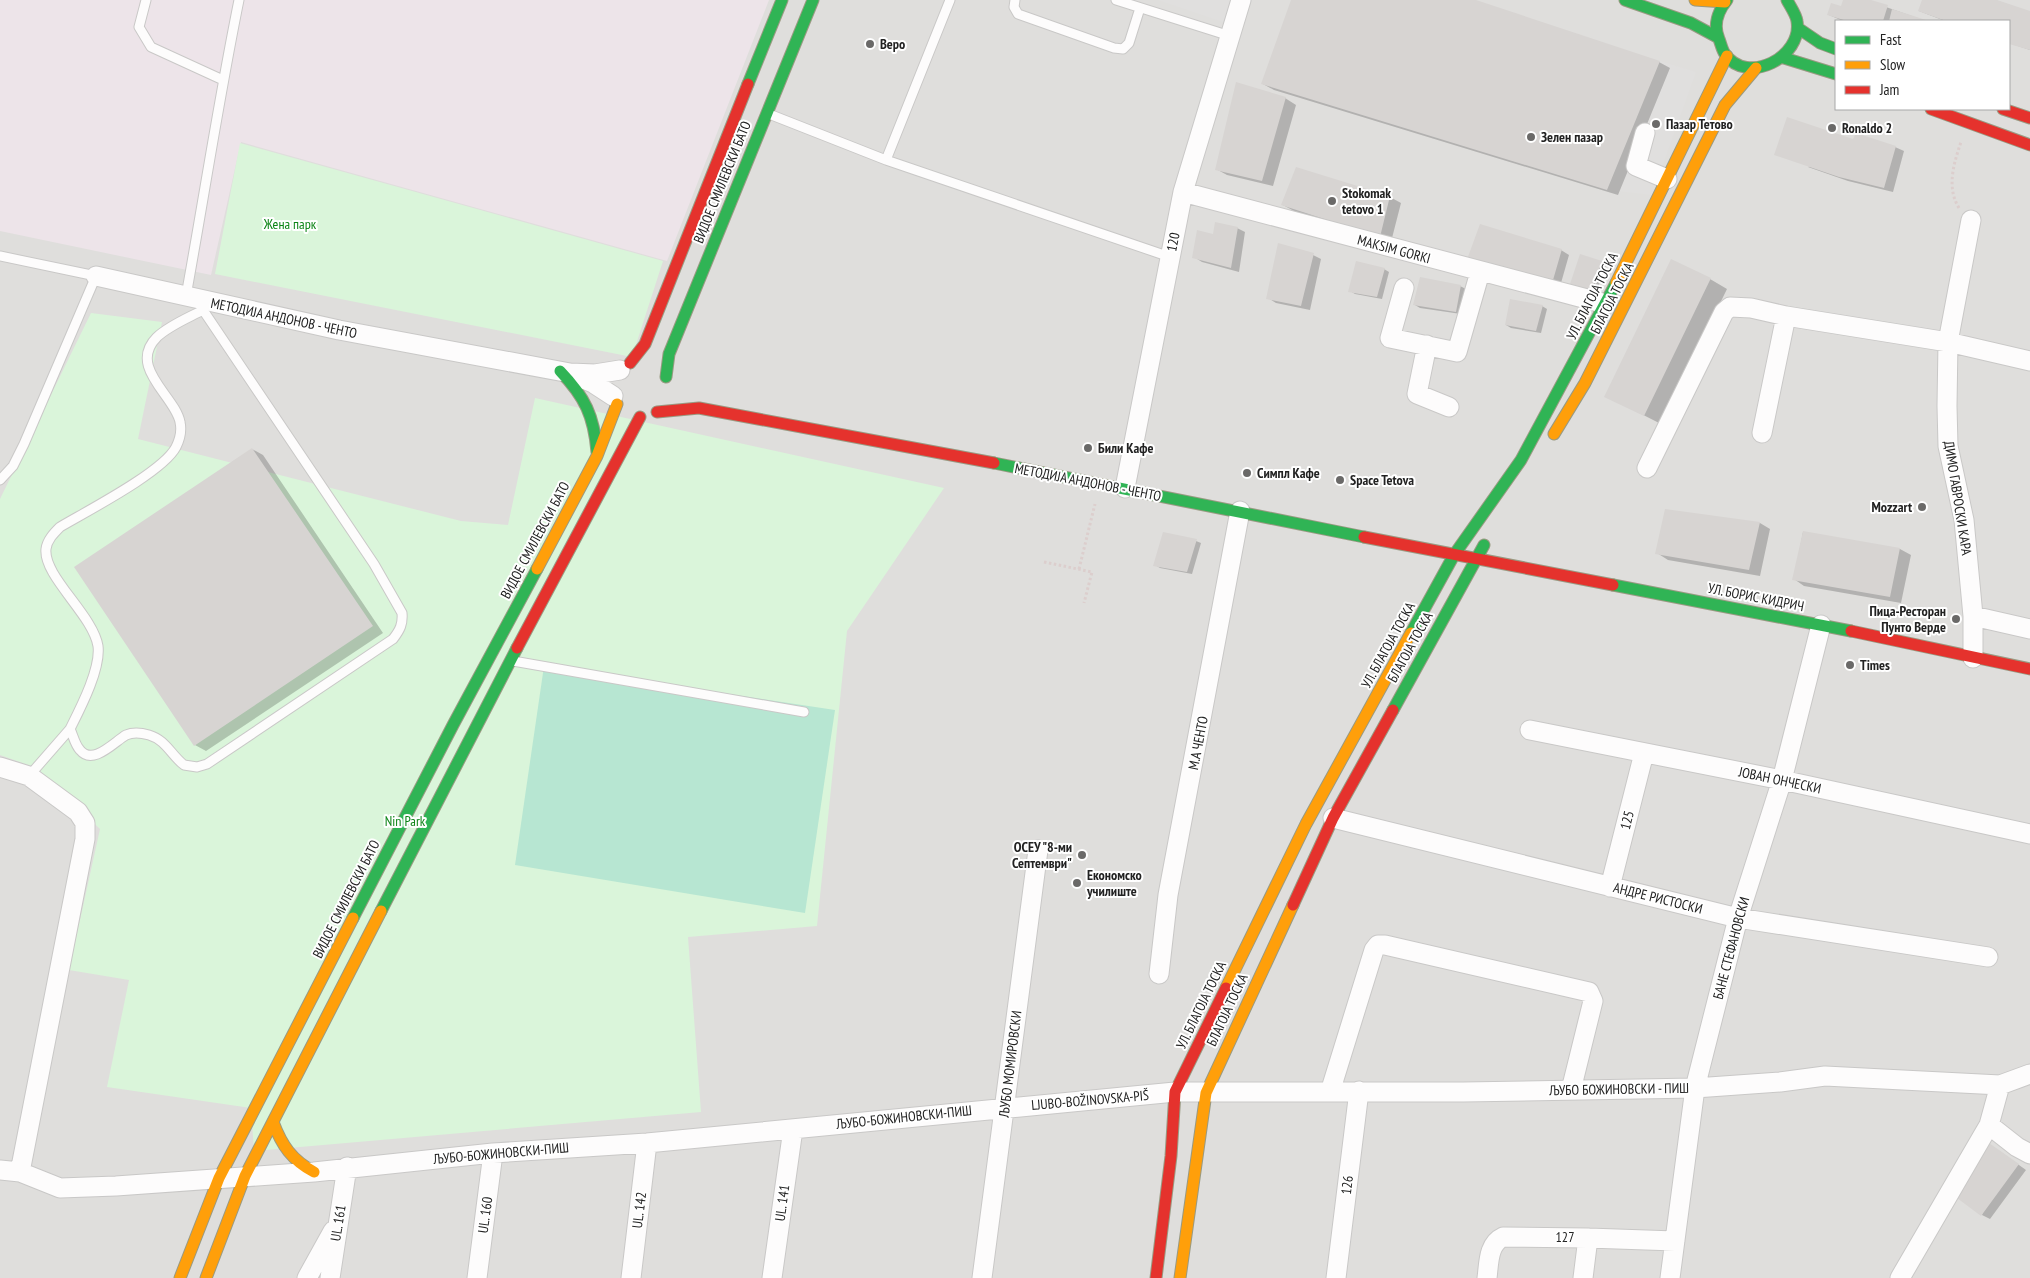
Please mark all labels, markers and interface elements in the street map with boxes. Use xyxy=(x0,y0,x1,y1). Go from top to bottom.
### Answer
legend xyxy=(1835,20,2010,110)
text: Fast xyxy=(1880,30,1901,49)
place label: Веро xyxy=(880,35,905,53)
marker: Веро xyxy=(864,38,876,50)
text: Slow xyxy=(1880,55,1905,74)
text: Jam xyxy=(1879,80,1899,99)
place label: Пазар Тетово xyxy=(1666,115,1733,133)
street label: ВИДОЕ СМИЛЕВСКИ БАТО xyxy=(689,118,755,246)
marker: Пазар Тетово xyxy=(1650,118,1662,130)
place label: Ronaldo 2 xyxy=(1842,119,1892,137)
marker: Ronaldo 2 xyxy=(1826,122,1838,134)
place label: Зелен пазар xyxy=(1541,128,1603,146)
marker: Зелен пазар xyxy=(1525,131,1537,143)
place label: Stokomak tetovo 1 xyxy=(1342,184,1391,218)
marker: Stokomak tetovo 1 xyxy=(1326,195,1338,207)
park label: Жена парк xyxy=(263,215,317,233)
street label: 120 xyxy=(1162,231,1184,253)
street label: MAKSIM GORKI xyxy=(1355,231,1433,267)
street label: УЛ. БЛАГОЈА ТОСКА xyxy=(1562,249,1622,343)
street label: БЛАГОЈА ТОСКА xyxy=(1587,259,1637,337)
street label: МЕТОДИЈА АНДОНОВ - ЧЕНТО xyxy=(209,294,359,342)
place label: Били Кафе xyxy=(1098,439,1153,457)
street label: ДИМО ГАВРОСКИ КАРА xyxy=(1940,439,1976,557)
marker: Били Кафе xyxy=(1082,442,1094,454)
street label: МЕТОДИЈА АНДОНОВ - ЧЕНТО xyxy=(1013,459,1163,505)
place label: Симпл Кафе xyxy=(1257,464,1320,482)
marker: Симпл Кафе xyxy=(1241,467,1253,479)
place label: Space Tetova xyxy=(1350,471,1414,489)
marker: Space Tetova xyxy=(1334,474,1346,486)
street label: ВИДОЕ СМИЛЕВСКИ БАТО xyxy=(496,478,574,602)
place label: Mozzart xyxy=(1872,498,1912,516)
marker: Mozzart xyxy=(1916,501,1928,513)
street label: УЛ. БОРИС КИДРИЧ xyxy=(1706,579,1806,615)
street label: УЛ. БЛАГОЈА ТОСКА xyxy=(1357,598,1419,692)
place label: Пица-Ресторан Пунто Верде xyxy=(1870,602,1946,636)
street label: БЛАГОЈА ТОСКА xyxy=(1384,609,1436,685)
marker: Пица-Ресторан Пунто Верде xyxy=(1950,613,1962,625)
place label: Times xyxy=(1860,656,1890,674)
marker: Times xyxy=(1844,659,1856,671)
street label: М.А ЧЕНТО xyxy=(1184,714,1212,771)
street label: ЈОВАН ОНЧЕСКИ xyxy=(1736,762,1823,798)
street label: 125 xyxy=(1616,809,1638,831)
park label: Nin Park xyxy=(385,812,426,830)
street label: ВИДОЕ СМИЛЕВСКИ БАТО xyxy=(308,837,384,961)
place label: ОСЕУ "8-ми Септември" xyxy=(1012,838,1072,872)
marker: ОСЕУ "8-ми Септември" xyxy=(1076,849,1088,861)
place label: Економско училиште xyxy=(1086,866,1142,900)
marker: Економско училиште xyxy=(1071,877,1083,889)
street label: АНДРЕ РИСТОСКИ xyxy=(1611,878,1705,918)
street label: БАНЕ СТЕФАНОВСКИ xyxy=(1709,895,1753,1001)
street label: УЛ. БЛАГОЈА ТОСКА xyxy=(1172,958,1230,1052)
street label: БЛАГОЈА ТОСКА xyxy=(1203,971,1251,1049)
street label: ЉУБО МОМИРОВСКИ xyxy=(994,1010,1025,1119)
street label: ЉУБО БОЖИНОВСКИ - ПИШ xyxy=(1548,1079,1689,1099)
street label: LJUBO-BOŽINOVSKA-PIŠ xyxy=(1030,1086,1150,1114)
street label: ЉУБО-БОЖИНОВСКИ-ПИШ xyxy=(834,1101,973,1133)
street label: ЉУБО-БОЖИНОВСКИ-ПИШ xyxy=(431,1138,570,1168)
street label: 126 xyxy=(1337,1175,1357,1195)
street label: UL. 141 xyxy=(771,1184,793,1222)
street label: UL. 142 xyxy=(628,1191,650,1229)
street label: UL. 160 xyxy=(474,1196,496,1234)
street label: UL. 161 xyxy=(326,1204,350,1242)
street label: 127 xyxy=(1556,1228,1574,1246)

